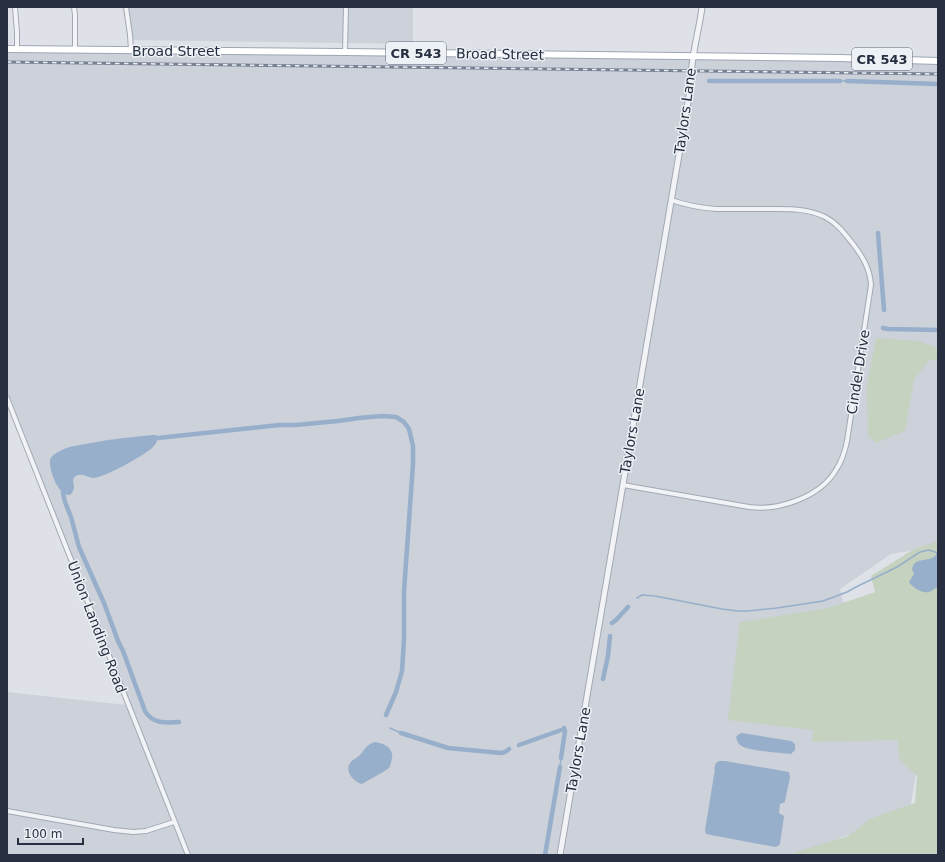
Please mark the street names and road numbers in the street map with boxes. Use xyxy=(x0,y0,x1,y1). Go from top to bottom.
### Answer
road number: CR 543 xyxy=(386,42,446,64)
street label: Broad Street xyxy=(132,43,221,59)
street label: Broad Street xyxy=(456,45,545,63)
road number: CR 543 xyxy=(852,48,912,70)
street label: Taylors Lane xyxy=(671,67,699,156)
street label: Cindel Drive xyxy=(843,328,873,416)
street label: Taylors Lane xyxy=(616,387,647,476)
street label: Union Landing Road xyxy=(64,559,130,695)
street label: Taylors Lane xyxy=(562,706,593,795)

